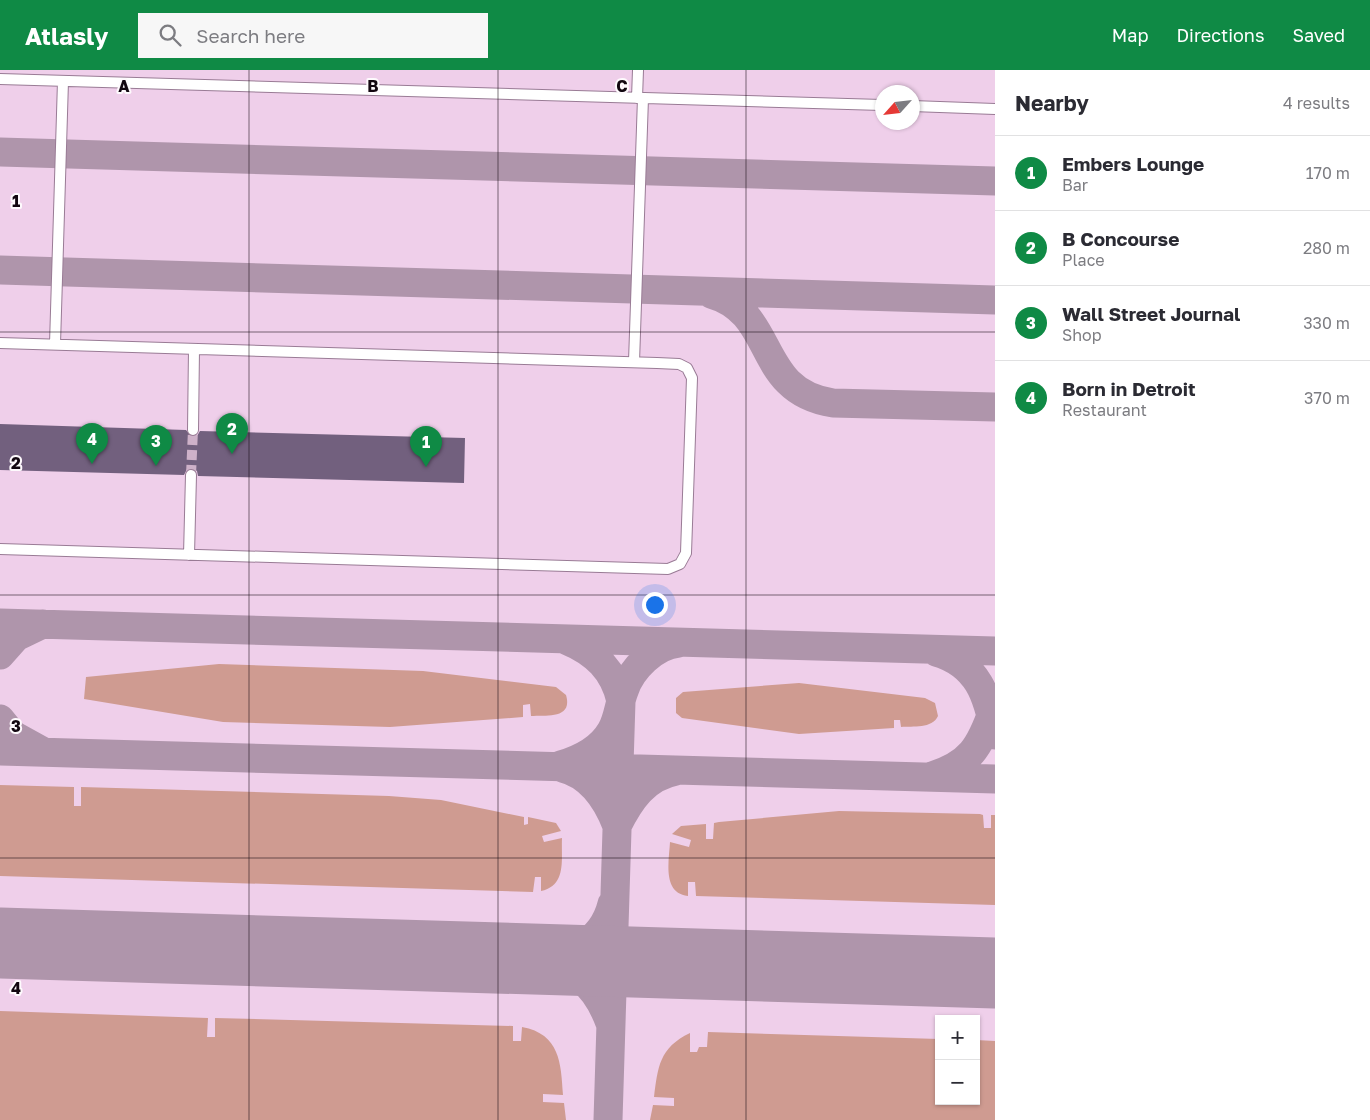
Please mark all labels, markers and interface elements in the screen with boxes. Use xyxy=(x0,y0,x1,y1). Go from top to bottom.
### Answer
search box xyxy=(138,13,488,58)
text: Atlasly xyxy=(25,21,108,50)
icon: search xyxy=(156,21,184,49)
text: Search here xyxy=(196,24,305,47)
text: Map xyxy=(1112,24,1148,46)
text: Directions xyxy=(1176,24,1264,46)
text: Saved xyxy=(1292,24,1345,46)
text: A xyxy=(118,76,130,96)
text: B xyxy=(367,76,379,96)
text: C xyxy=(616,76,628,96)
north arrow xyxy=(875,85,920,130)
text: Nearby xyxy=(1015,90,1089,116)
text: 4 results xyxy=(1283,93,1350,113)
text: Embers Lounge xyxy=(1062,152,1204,175)
text: 1 xyxy=(1027,163,1035,183)
text: 170 m xyxy=(1306,163,1350,183)
text: Bar xyxy=(1062,175,1088,195)
text: 1 xyxy=(12,191,20,211)
text: B Concourse xyxy=(1062,227,1179,250)
text: 2 xyxy=(1026,238,1036,258)
text: 280 m xyxy=(1303,238,1350,258)
text: Place xyxy=(1062,250,1105,270)
text: Wall Street Journal xyxy=(1062,302,1240,325)
text: 3 xyxy=(1026,313,1036,333)
text: 330 m xyxy=(1303,313,1350,333)
text: Shop xyxy=(1062,325,1102,345)
text: Born in Detroit xyxy=(1062,377,1196,400)
text: 4 xyxy=(1026,388,1036,408)
text: 370 m xyxy=(1304,388,1350,408)
text: Restaurant xyxy=(1062,400,1147,420)
pin: 2 xyxy=(216,413,248,454)
pin: 4 xyxy=(76,423,108,464)
pin: 3 xyxy=(140,425,172,466)
pin: 1 xyxy=(410,426,442,467)
text: 2 xyxy=(11,453,21,473)
your location xyxy=(642,592,668,618)
text: 3 xyxy=(11,716,21,736)
text: 4 xyxy=(11,978,21,998)
map controls xyxy=(935,1015,980,1105)
button: + xyxy=(935,1015,980,1060)
button: − xyxy=(935,1060,980,1105)

